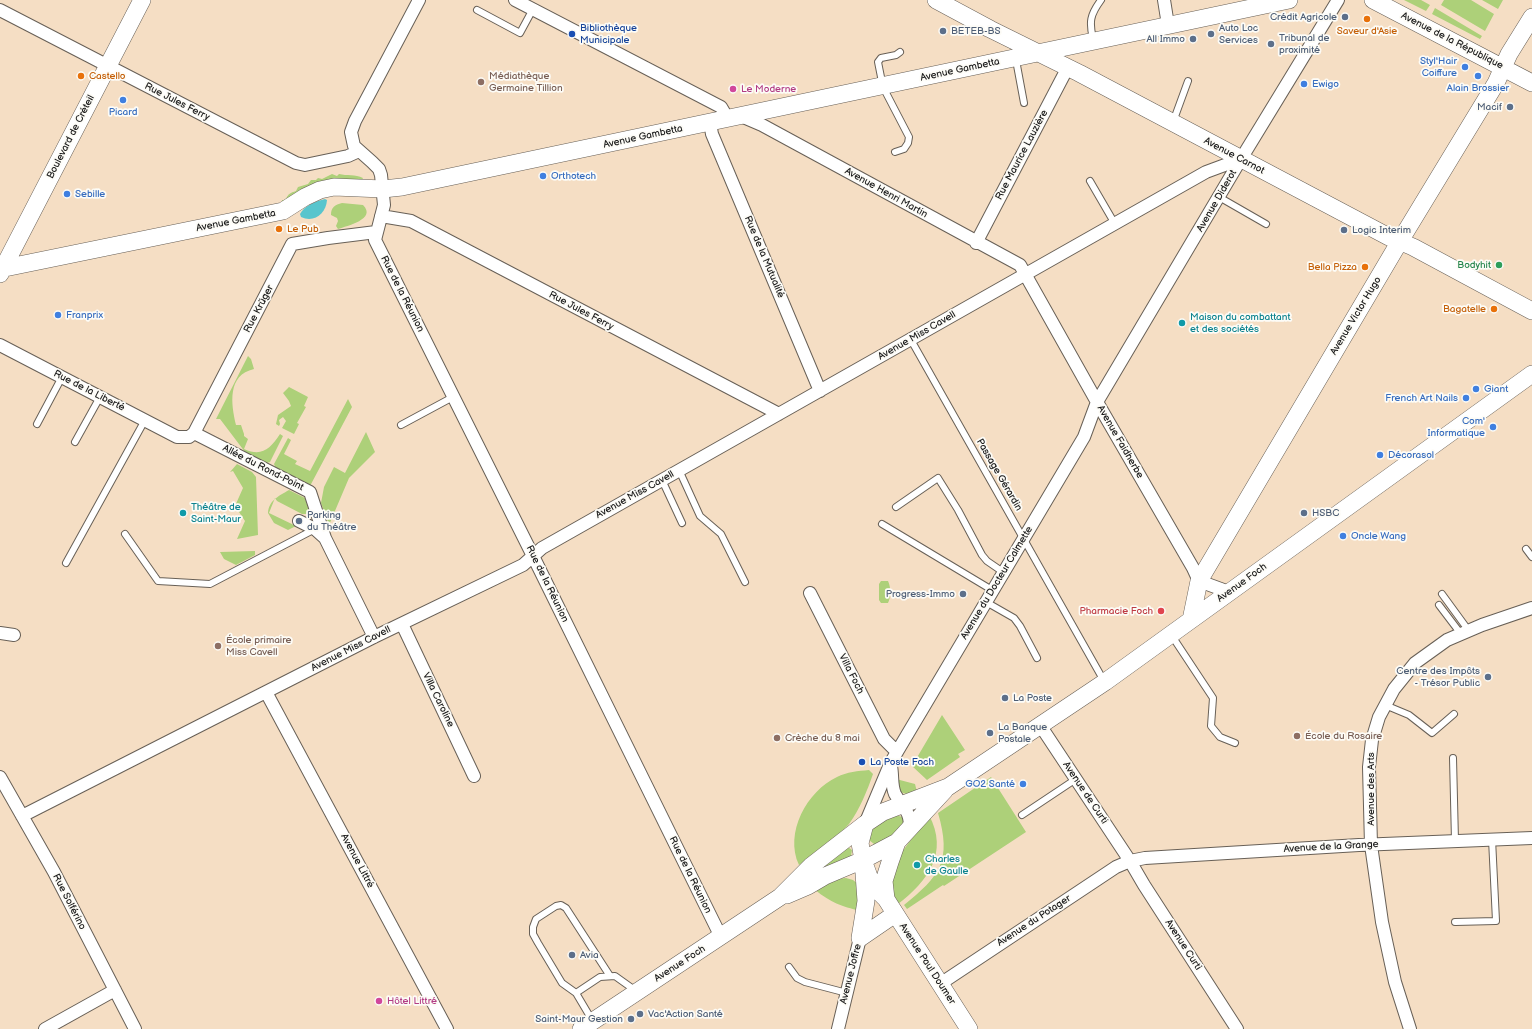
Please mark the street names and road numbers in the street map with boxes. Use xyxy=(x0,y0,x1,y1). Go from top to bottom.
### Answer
street label: Avenue de la République xyxy=(1399,10,1505,72)
street label: Avenue Gambetta xyxy=(919,56,1001,84)
street label: Rue Jules Ferry xyxy=(142,80,212,124)
street label: Boulevard de Créteil xyxy=(45,93,97,181)
street label: Rue Maurice Lauzière xyxy=(993,108,1051,202)
street label: Avenue Gambetta xyxy=(602,123,684,151)
street label: Avenue Carnot xyxy=(1202,135,1266,177)
street label: Avenue Henri Martin xyxy=(842,165,930,221)
street label: Avenue Diderot xyxy=(1194,168,1240,234)
street label: Avenue Gambetta xyxy=(195,207,277,235)
street label: Rue de la Mutualité xyxy=(741,214,787,300)
street label: Rue de la Réunion xyxy=(378,254,426,334)
street label: Avenue Victor Hugo xyxy=(1328,275,1384,357)
street label: Rue Krüger xyxy=(241,283,277,335)
street label: Rue Jules Ferry xyxy=(547,289,615,333)
street label: Avenue Miss Cavell xyxy=(876,309,958,363)
street label: Rue de la Liberté xyxy=(51,368,127,414)
street label: Avenue Faidherbe xyxy=(1094,403,1146,481)
street label: Passage Gérardin xyxy=(973,437,1025,513)
street label: Allée du Rond-Point xyxy=(220,442,306,494)
street label: Avenue Miss Cavell xyxy=(594,468,676,522)
street label: Avenue du Docteur Calmette xyxy=(958,524,1036,642)
street label: Rue de la Réunion xyxy=(523,544,571,624)
street label: Avenue Foch xyxy=(1215,561,1269,605)
street label: Avenue Miss Cavell xyxy=(309,624,393,674)
street label: Villa Foch xyxy=(836,652,866,696)
street label: Villa Caroline xyxy=(420,671,456,729)
street label: Avenue des Arts xyxy=(1365,752,1377,826)
street label: Avenue de Curti xyxy=(1060,760,1110,826)
street label: Avenue Littré xyxy=(338,832,376,890)
street label: Rue de la Réunion xyxy=(666,835,714,915)
street label: Avenue de la Grange xyxy=(1283,839,1379,855)
street label: Rue Solférino xyxy=(50,872,88,932)
street label: Avenue du Potager xyxy=(995,893,1073,949)
street label: Avenue Curti xyxy=(1162,917,1204,973)
street label: Avenue Paul Doumer xyxy=(896,921,958,1007)
street label: Avenue Foch xyxy=(652,943,708,985)
street label: Avenue Joffre xyxy=(838,943,864,1005)

